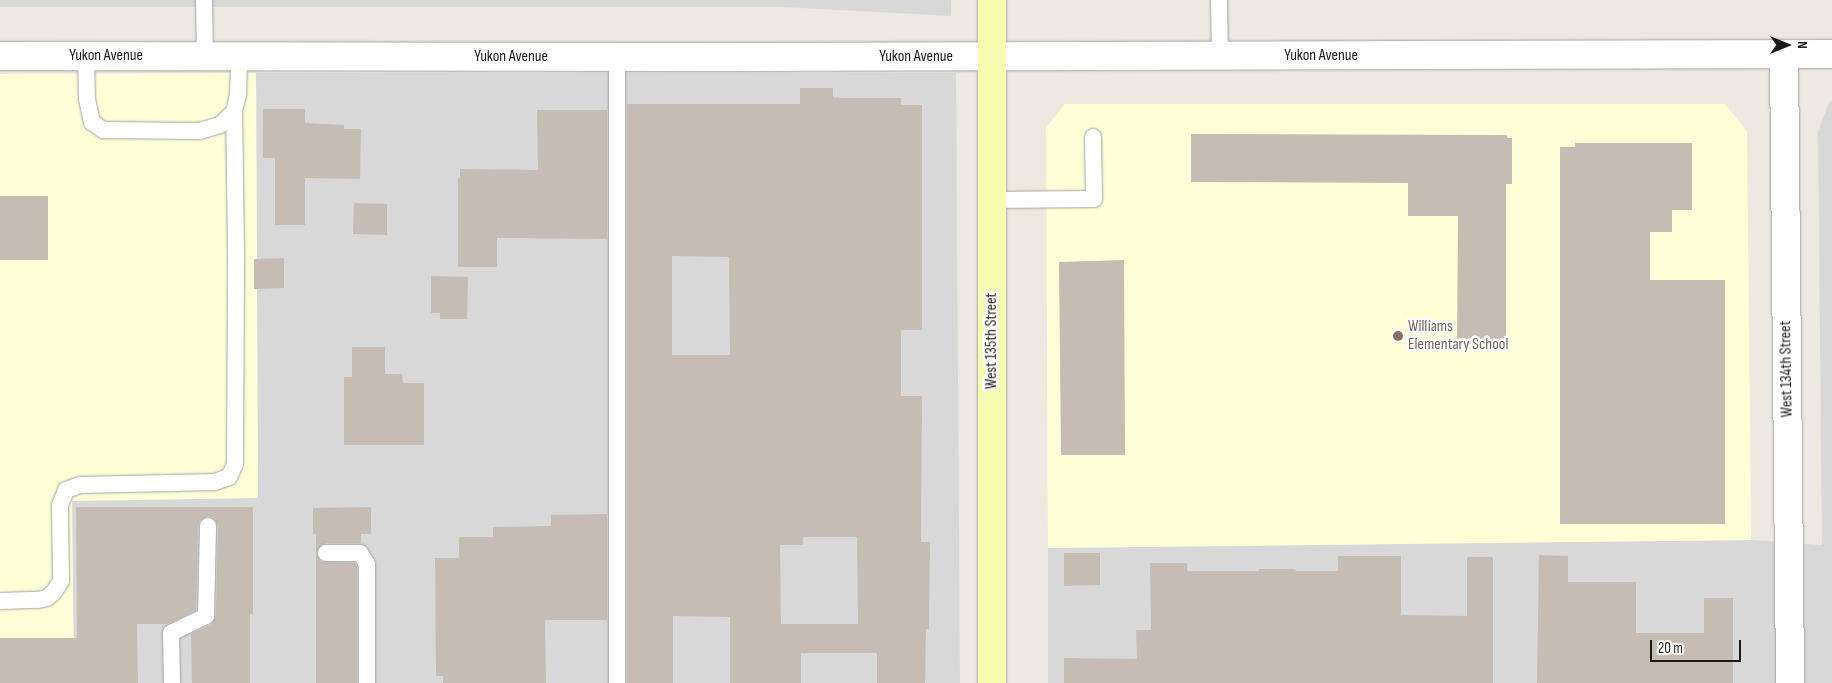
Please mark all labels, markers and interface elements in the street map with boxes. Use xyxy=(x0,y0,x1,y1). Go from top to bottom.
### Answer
north arrow xyxy=(1762,20,1812,70)
text: N xyxy=(1794,41,1811,49)
street label: Yukon Avenue xyxy=(69,46,143,66)
street label: Yukon Avenue xyxy=(1284,46,1358,66)
street label: Yukon Avenue xyxy=(474,47,548,67)
street label: Yukon Avenue xyxy=(879,47,953,67)
street label: West 135th Street xyxy=(982,293,1002,389)
place label: Williams Elementary School xyxy=(1408,317,1508,355)
street label: West 134th Street xyxy=(1777,320,1797,418)
marker: Williams Elementary School xyxy=(1392,330,1404,342)
scale bar xyxy=(1652,630,1743,662)
text: 20 m xyxy=(1658,639,1683,658)

